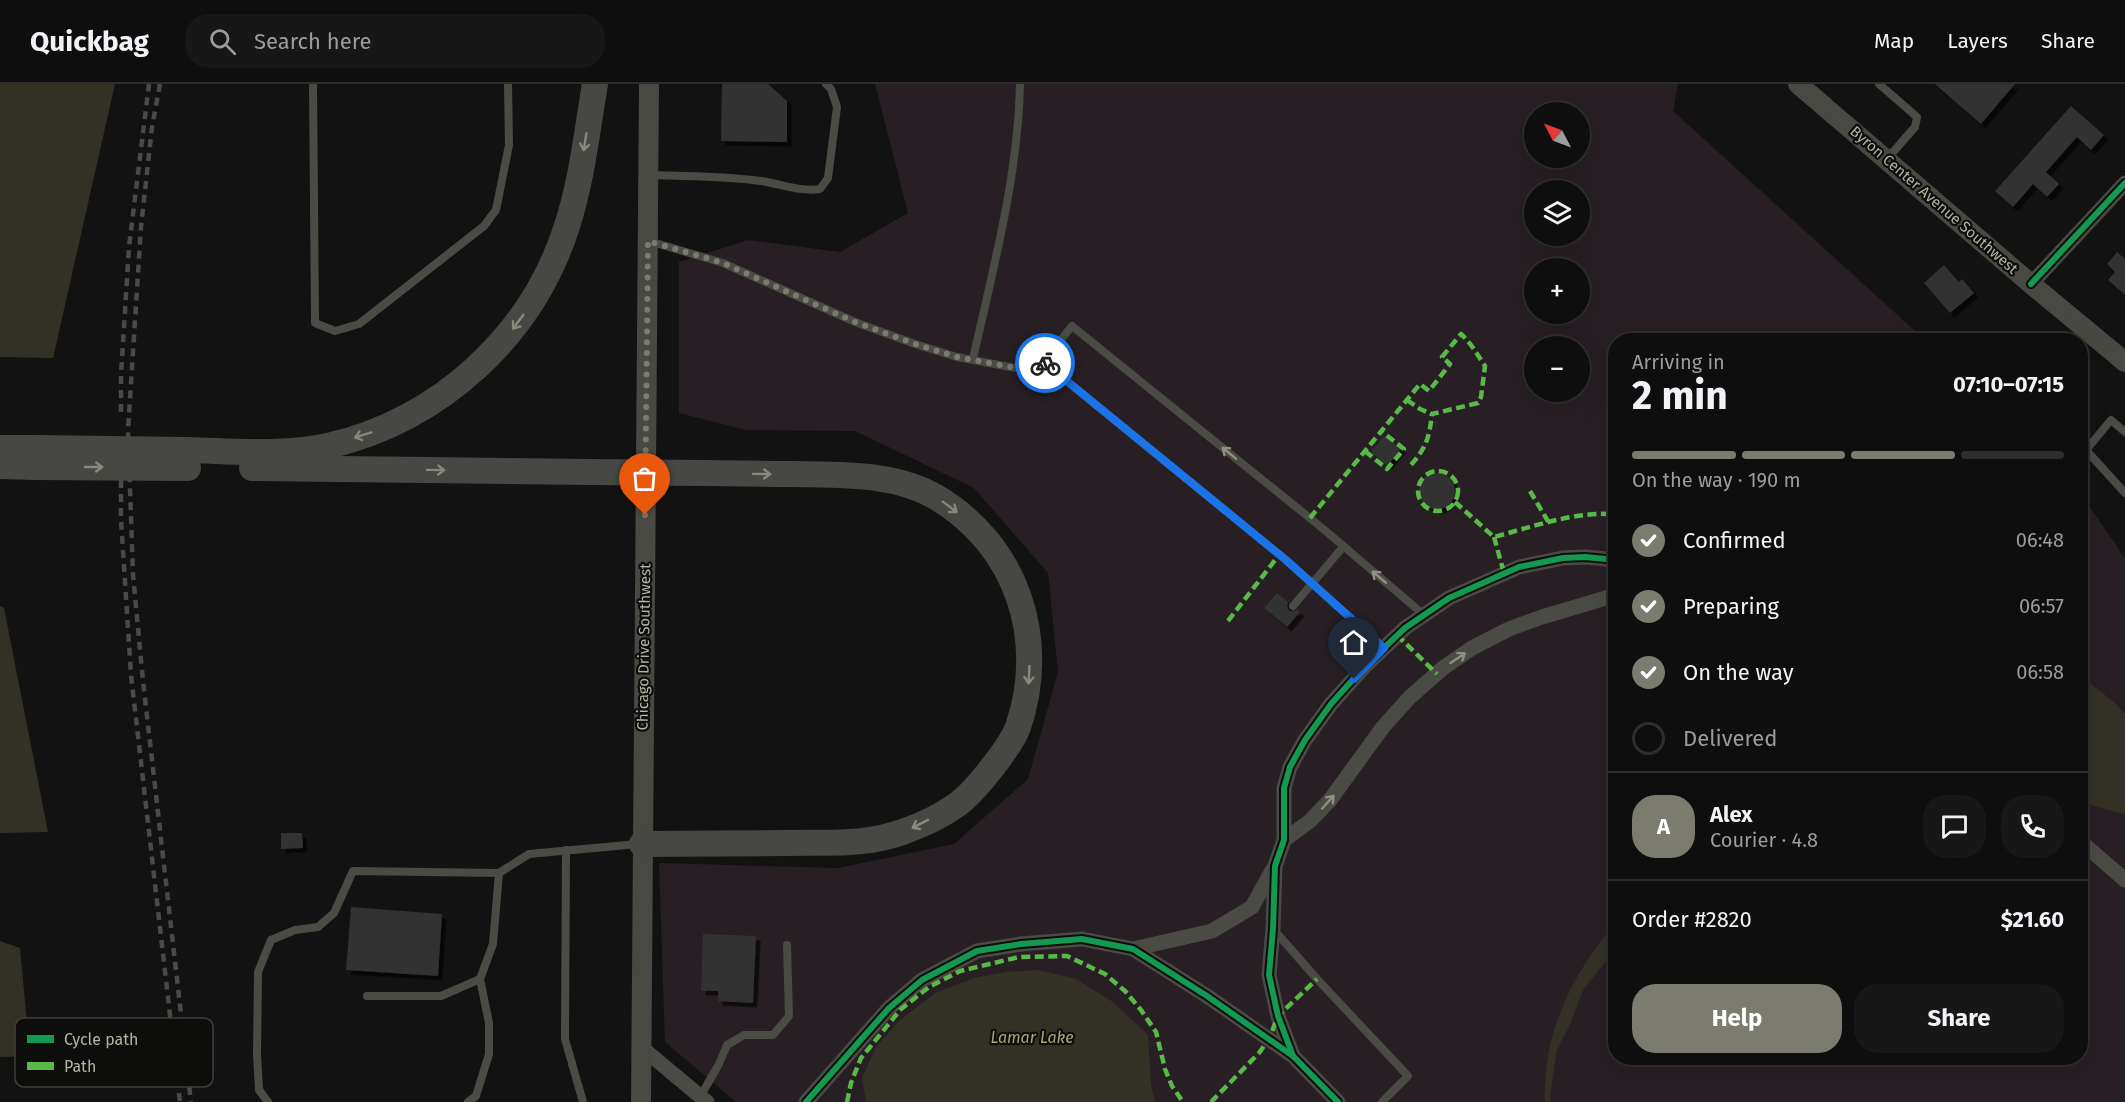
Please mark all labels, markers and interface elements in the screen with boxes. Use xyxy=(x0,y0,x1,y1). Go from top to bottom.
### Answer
search box xyxy=(185,14,605,68)
text: Quickbag xyxy=(30,25,149,58)
icon: search xyxy=(206,25,239,58)
text: Search here xyxy=(254,28,372,55)
text: Map xyxy=(1874,28,1914,54)
text: Layers xyxy=(1947,28,2008,54)
text: Share xyxy=(2041,28,2095,54)
north arrow xyxy=(1524,102,1590,168)
map controls xyxy=(1524,102,1590,402)
street label: Byron Center Avenue Southwest xyxy=(1846,122,2022,278)
one-way arrow xyxy=(579,131,590,151)
button: layers xyxy=(1524,180,1590,246)
button: + xyxy=(1524,258,1590,324)
one-way arrow xyxy=(512,314,524,330)
courier xyxy=(1015,333,1075,393)
button: − xyxy=(1524,336,1590,402)
icon: bike xyxy=(1029,347,1062,380)
text: Arriving in xyxy=(1632,350,1725,374)
text: 07:10–07:15 xyxy=(1953,371,2064,398)
text: 2 min xyxy=(1632,373,1728,419)
one-way arrow xyxy=(354,430,373,441)
one-way arrow xyxy=(1222,446,1237,460)
pin xyxy=(619,453,670,515)
one-way arrow xyxy=(83,461,103,473)
icon: bag xyxy=(628,462,661,495)
one-way arrow xyxy=(425,465,445,476)
one-way arrow xyxy=(751,468,771,480)
text: On the way · 190 m xyxy=(1632,468,1801,492)
one-way arrow xyxy=(941,501,957,514)
icon: check xyxy=(1632,524,1665,557)
text: Confirmed xyxy=(1683,527,1786,554)
text: 06:48 xyxy=(2016,528,2064,552)
street label: Chicago Drive Southwest xyxy=(634,563,654,731)
one-way arrow xyxy=(1371,571,1387,584)
icon: check xyxy=(1632,590,1665,623)
text: Preparing xyxy=(1683,593,1779,620)
text: 06:57 xyxy=(2019,594,2064,618)
pin xyxy=(1328,617,1379,679)
icon: home xyxy=(1337,626,1370,659)
one-way arrow xyxy=(1449,652,1465,664)
icon: check xyxy=(1632,656,1665,689)
text: On the way xyxy=(1683,659,1794,686)
text: 06:58 xyxy=(2016,660,2064,684)
one-way arrow xyxy=(1023,665,1034,684)
text: Delivered xyxy=(1683,725,1778,752)
one-way arrow xyxy=(1321,794,1335,809)
button: chat xyxy=(1923,795,1986,858)
button: phone xyxy=(2001,795,2064,858)
text: Alex xyxy=(1710,801,1753,828)
text: A xyxy=(1657,813,1670,840)
one-way arrow xyxy=(911,819,929,831)
text: Courier · 4.8 xyxy=(1710,828,1818,852)
text: Order #2820 xyxy=(1632,906,1752,933)
text: $21.60 xyxy=(2001,906,2064,933)
button: Help xyxy=(1632,984,1842,1053)
button: Share xyxy=(1854,984,2064,1053)
legend xyxy=(15,1018,213,1087)
water label: Lamar Lake xyxy=(990,1028,1074,1047)
text: Cycle path xyxy=(64,1030,138,1049)
text: Path xyxy=(64,1057,96,1076)

